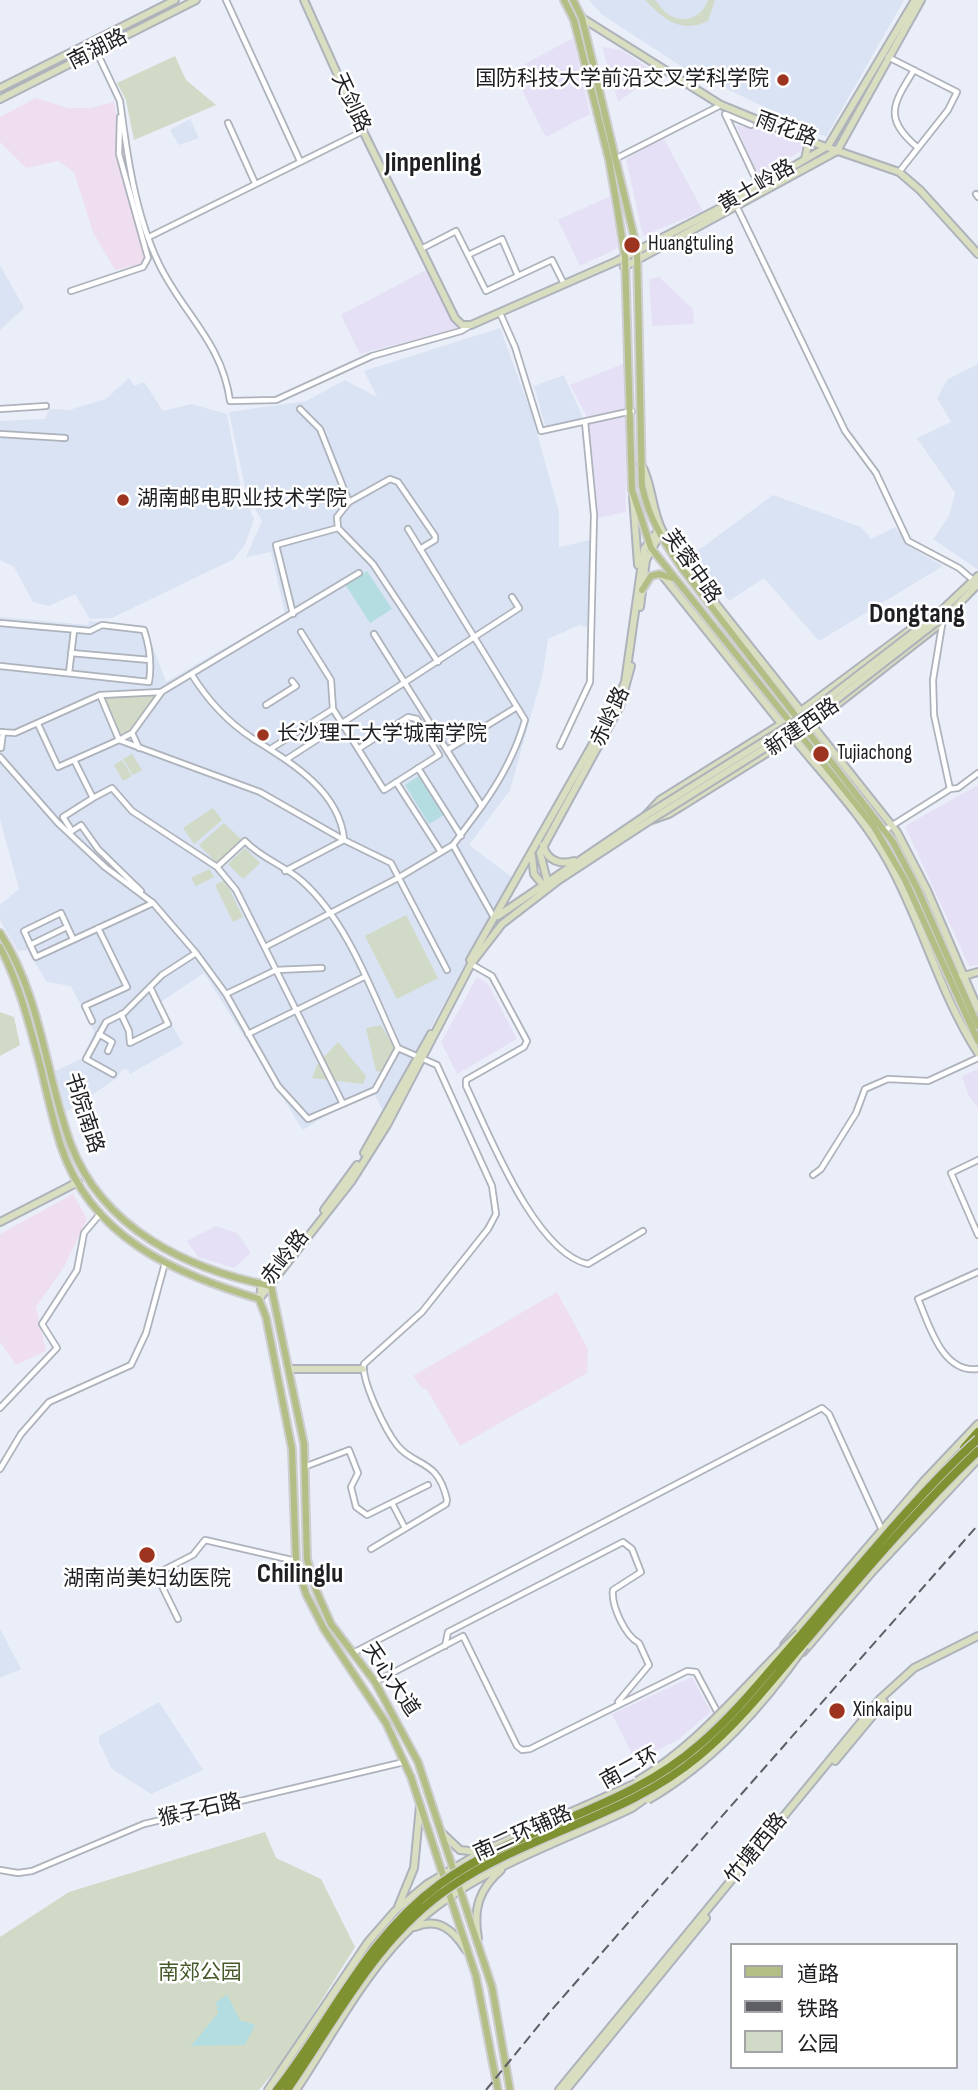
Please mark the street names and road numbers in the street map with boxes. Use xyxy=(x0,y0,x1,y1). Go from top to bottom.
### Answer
street label: 南湖路 xyxy=(64,24,132,76)
street label: 天剑路 xyxy=(325,69,375,137)
street label: 雨花路 xyxy=(752,107,820,153)
street label: 黄土岭路 xyxy=(714,155,800,219)
street label: 芙蓉中路 xyxy=(657,525,725,609)
street label: 赤岭路 xyxy=(586,683,636,751)
street label: 新建西路 xyxy=(761,694,845,762)
street label: 书院南路 xyxy=(58,1069,108,1157)
street label: 赤岭路 xyxy=(257,1225,315,1291)
street label: 天心大道 xyxy=(356,1638,424,1722)
street label: 南二环 xyxy=(596,1743,664,1795)
street label: 猴子石路 xyxy=(156,1789,244,1833)
street label: 南二环辅路 xyxy=(470,1801,576,1867)
street label: 竹塘西路 xyxy=(721,1808,793,1890)

